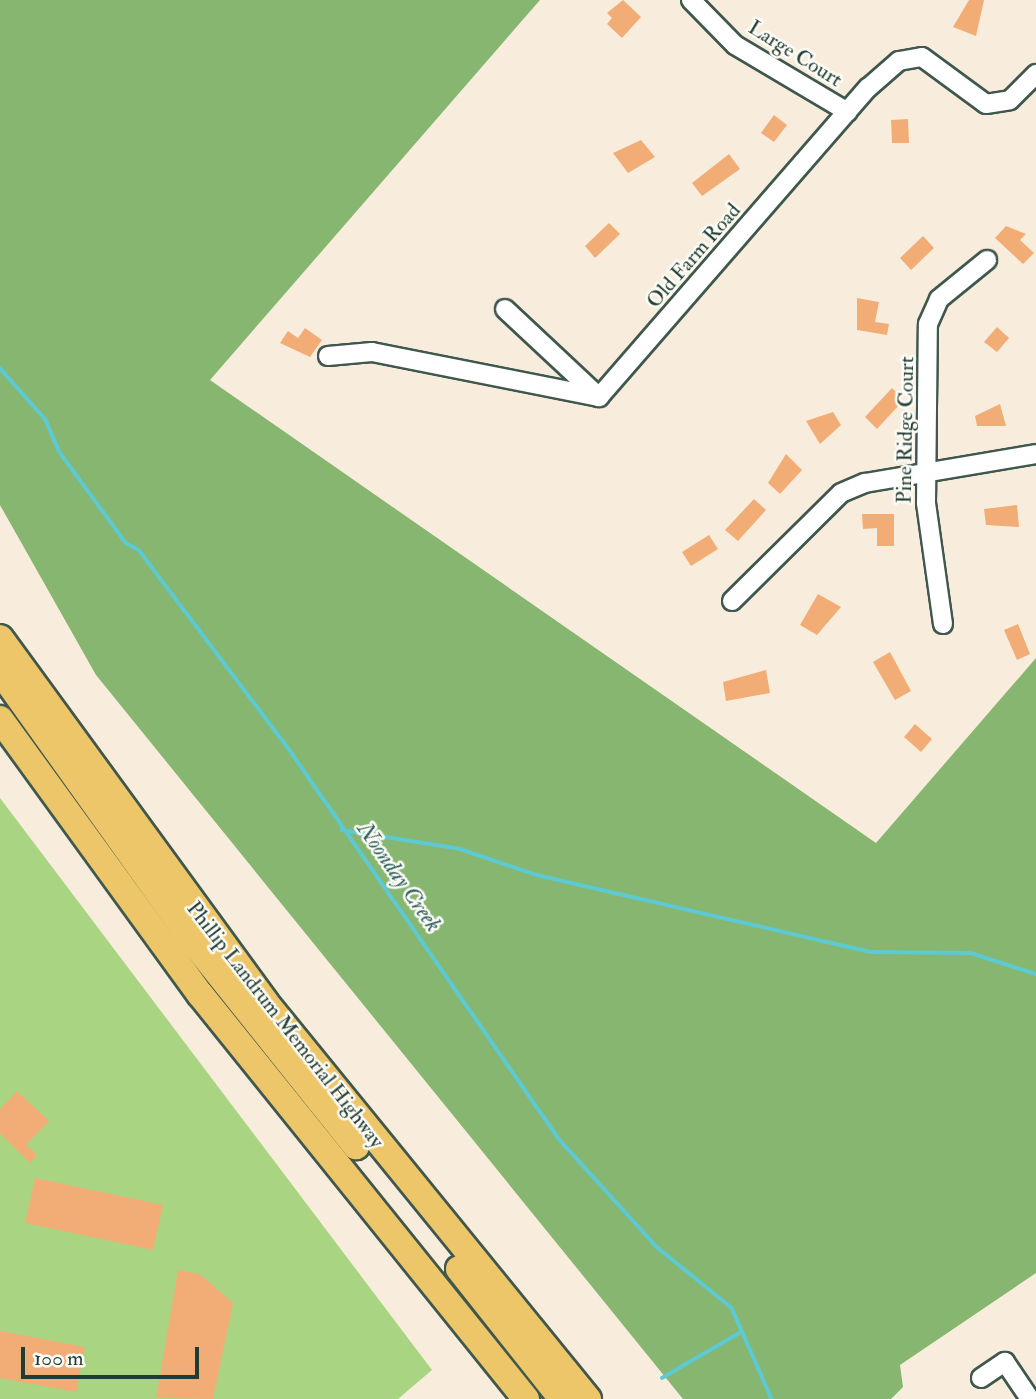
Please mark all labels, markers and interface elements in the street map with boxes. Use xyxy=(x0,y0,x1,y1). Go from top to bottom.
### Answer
street label: Large Court xyxy=(743,15,847,93)
street label: Old Farm Road xyxy=(642,198,746,314)
street label: Pine Ridge Court xyxy=(892,356,920,504)
water label: Noonday Creek xyxy=(351,817,447,937)
street label: Phillip Landrum Memorial Highway xyxy=(181,897,389,1153)
scale bar xyxy=(24,1332,203,1376)
text: 100 m xyxy=(34,1345,84,1372)

